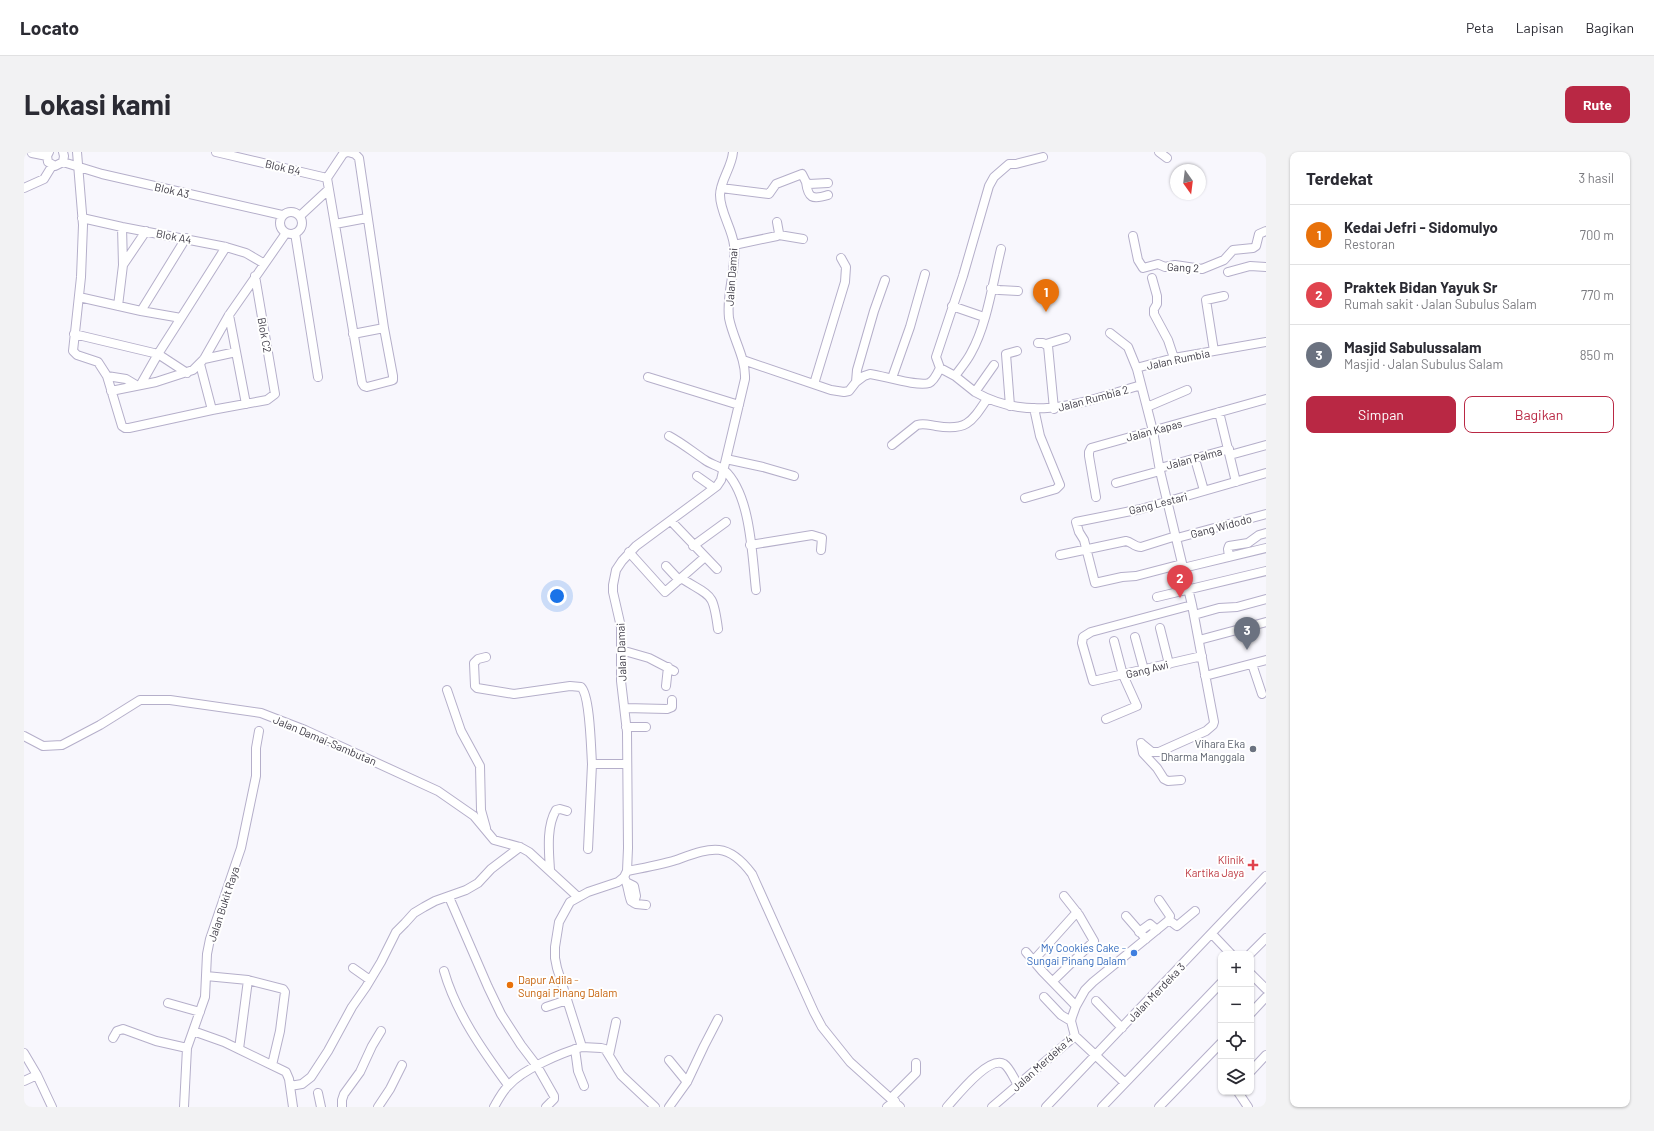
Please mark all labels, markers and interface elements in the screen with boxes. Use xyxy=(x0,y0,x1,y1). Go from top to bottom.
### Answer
text: Locato xyxy=(20,16,79,39)
text: Peta xyxy=(1466,19,1494,36)
text: Lapisan xyxy=(1516,19,1564,36)
text: Bagikan xyxy=(1586,19,1634,36)
button: Rute xyxy=(1565,86,1630,123)
text: Lokasi kami xyxy=(24,87,171,121)
street label: Blok B4 xyxy=(264,157,302,177)
north arrow xyxy=(1170,164,1206,200)
text: Terdekat xyxy=(1306,168,1373,188)
text: 3 hasil xyxy=(1578,170,1614,186)
street label: Blok A3 xyxy=(153,180,191,200)
text: Kedai Jefri - Sidomulyo xyxy=(1344,218,1498,236)
street label: Blok A4 xyxy=(155,226,193,246)
text: 1 xyxy=(1317,227,1321,243)
text: 700 m xyxy=(1580,227,1614,243)
text: Restoran xyxy=(1344,236,1395,252)
street label: Jalan Damai xyxy=(722,247,740,306)
street label: Gang 2 xyxy=(1167,260,1200,274)
text: Praktek Bidan Yayuk Sr xyxy=(1344,278,1497,296)
pin: 1 xyxy=(1033,279,1059,312)
text: 2 xyxy=(1315,287,1323,303)
text: 770 m xyxy=(1581,287,1614,303)
text: Rumah sakit · Jalan Subulus Salam xyxy=(1344,296,1537,312)
street label: Blok C2 xyxy=(255,316,275,354)
text: Masjid Sabulussalam xyxy=(1344,338,1482,356)
street label: Jalan Rumbia xyxy=(1145,346,1211,372)
text: 3 xyxy=(1315,347,1323,363)
text: 850 m xyxy=(1580,347,1614,363)
text: Masjid · Jalan Subulus Salam xyxy=(1344,356,1503,372)
street label: Jalan Rumbia 2 xyxy=(1056,382,1130,414)
button: Simpan xyxy=(1306,396,1456,433)
button: Bagikan xyxy=(1464,396,1614,433)
street label: Jalan Kapas xyxy=(1125,416,1183,444)
street label: Jalan Palma xyxy=(1164,444,1224,472)
street label: Gang Lestari xyxy=(1127,489,1189,517)
street label: Gang Widodo xyxy=(1189,512,1253,540)
pin: 2 xyxy=(1167,565,1193,598)
your location xyxy=(547,586,567,606)
pin: 3 xyxy=(1234,617,1260,650)
street label: Jalan Damai xyxy=(613,623,629,681)
street label: Gang Awi xyxy=(1124,657,1170,681)
street label: Jalan Damai-Sambutan xyxy=(271,712,379,768)
place label: Vihara Eka Dharma Manggala xyxy=(1161,737,1245,763)
marker: Vihara Eka Dharma Manggala xyxy=(1248,744,1258,754)
place label: Klinik Kartika Jaya xyxy=(1185,853,1244,879)
marker: Klinik Kartika Jaya xyxy=(1247,859,1259,871)
street label: Jalan Bukit Raya xyxy=(205,865,241,943)
place label: My Cookies Cake - Sungai Pinang Dalam xyxy=(1027,941,1126,967)
marker: My Cookies Cake - Sungai Pinang Dalam xyxy=(1129,948,1139,958)
map controls xyxy=(1218,951,1254,1095)
button: + xyxy=(1218,951,1254,987)
street label: Jalan Merdeka 3 xyxy=(1125,960,1187,1024)
place label: Dapur Adila - Sungai Pinang Dalam xyxy=(518,973,617,999)
marker: Dapur Adila - Sungai Pinang Dalam xyxy=(505,980,515,990)
button: − xyxy=(1218,987,1254,1023)
button: locate xyxy=(1218,1023,1254,1059)
street label: Jalan Merdeka 4 xyxy=(1009,1032,1075,1094)
button: layers xyxy=(1218,1059,1254,1095)

